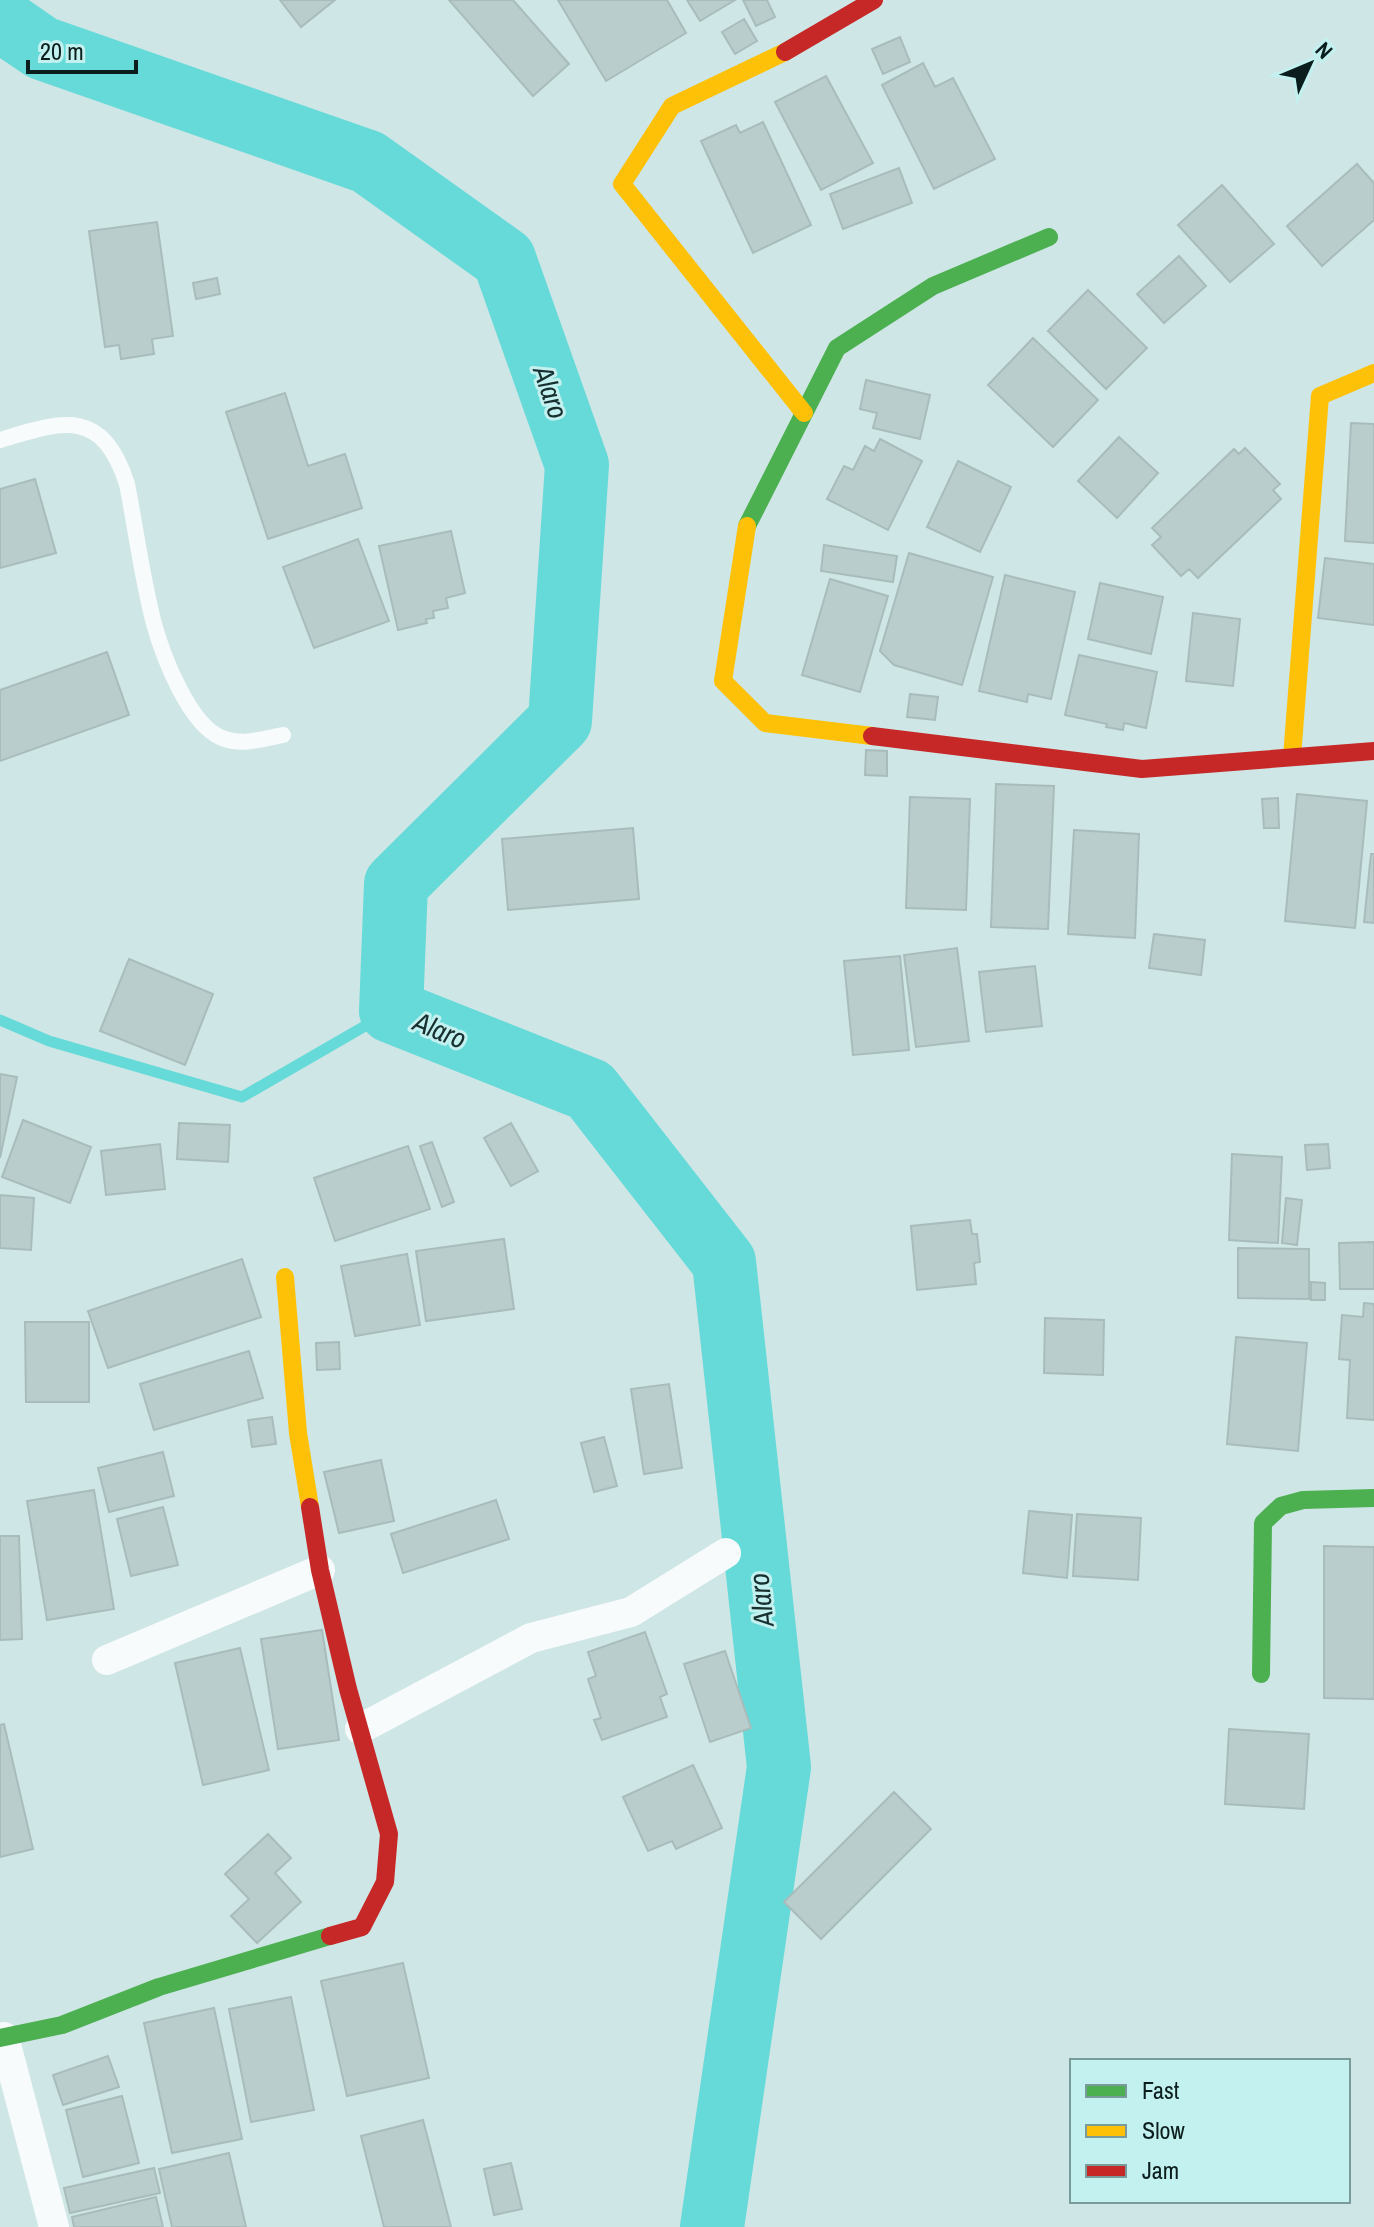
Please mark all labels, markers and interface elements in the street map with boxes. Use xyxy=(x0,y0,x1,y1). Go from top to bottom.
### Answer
scale bar xyxy=(28,24,136,74)
north arrow xyxy=(1270,24,1350,104)
text: 20 m xyxy=(40,35,84,67)
text: N xyxy=(1309,35,1340,65)
water label: Alaro xyxy=(524,359,578,424)
water label: Alaro xyxy=(406,1002,472,1058)
water label: Alaro xyxy=(739,1571,783,1631)
legend xyxy=(1070,2059,1350,2203)
text: Fast xyxy=(1142,2074,1180,2106)
text: Slow xyxy=(1142,2114,1185,2146)
text: Jam xyxy=(1142,2154,1179,2186)

